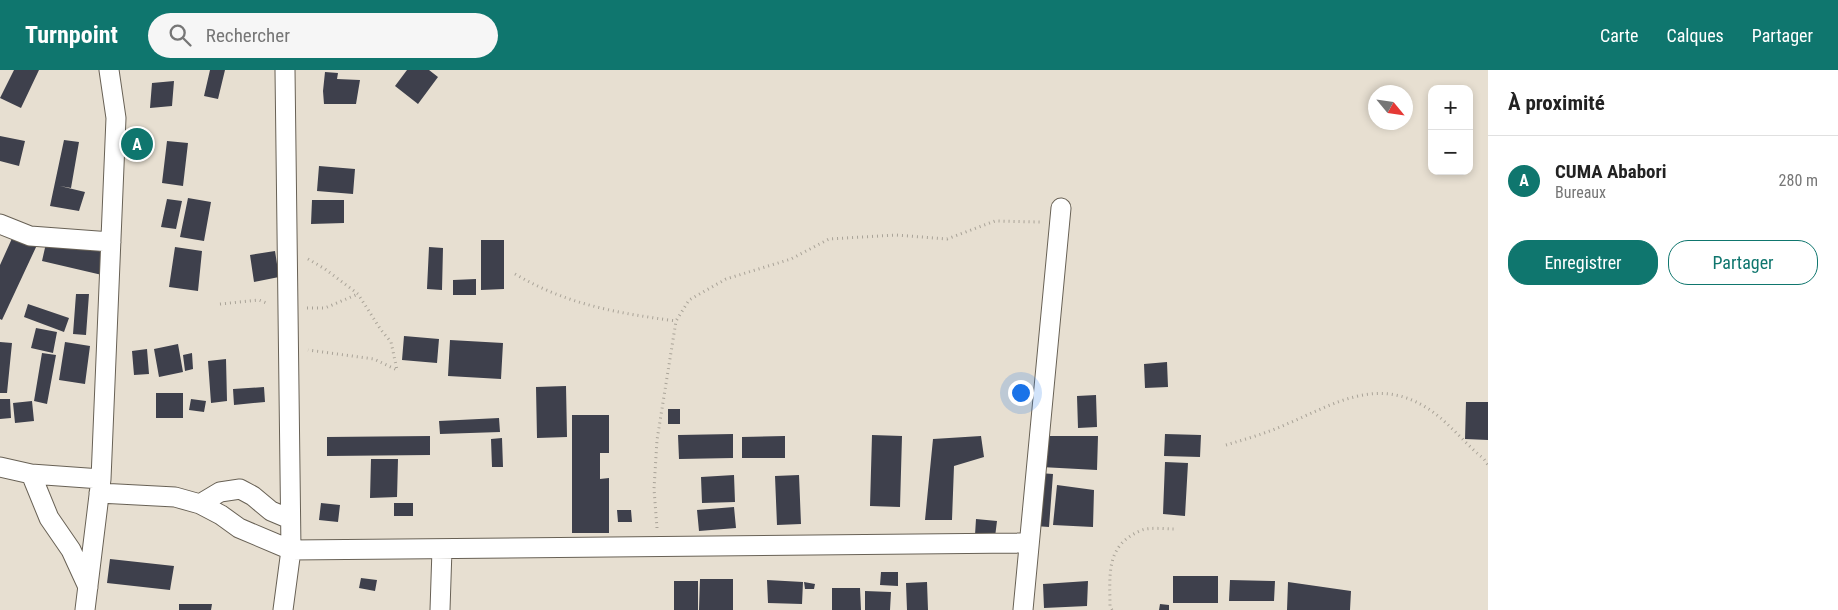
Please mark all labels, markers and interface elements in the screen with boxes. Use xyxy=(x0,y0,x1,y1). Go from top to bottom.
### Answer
search box xyxy=(148,13,498,58)
text: Turnpoint xyxy=(25,21,118,49)
icon: search xyxy=(166,21,194,49)
text: Rechercher xyxy=(206,24,290,47)
text: Carte xyxy=(1600,25,1639,46)
text: Calques xyxy=(1667,25,1724,46)
text: Partager xyxy=(1752,25,1813,46)
north arrow xyxy=(1368,85,1413,130)
map controls xyxy=(1428,85,1473,175)
button: + xyxy=(1428,85,1473,130)
text: À proximité xyxy=(1508,91,1605,115)
pin: A xyxy=(121,125,153,163)
button: − xyxy=(1428,130,1473,175)
text: CUMA Ababori xyxy=(1555,160,1667,183)
text: A xyxy=(1519,171,1529,190)
text: 280 m xyxy=(1779,171,1818,190)
text: Bureaux xyxy=(1555,183,1606,202)
button: Enregistrer xyxy=(1508,240,1658,285)
button: Partager xyxy=(1668,240,1818,285)
your location xyxy=(1008,380,1034,406)

